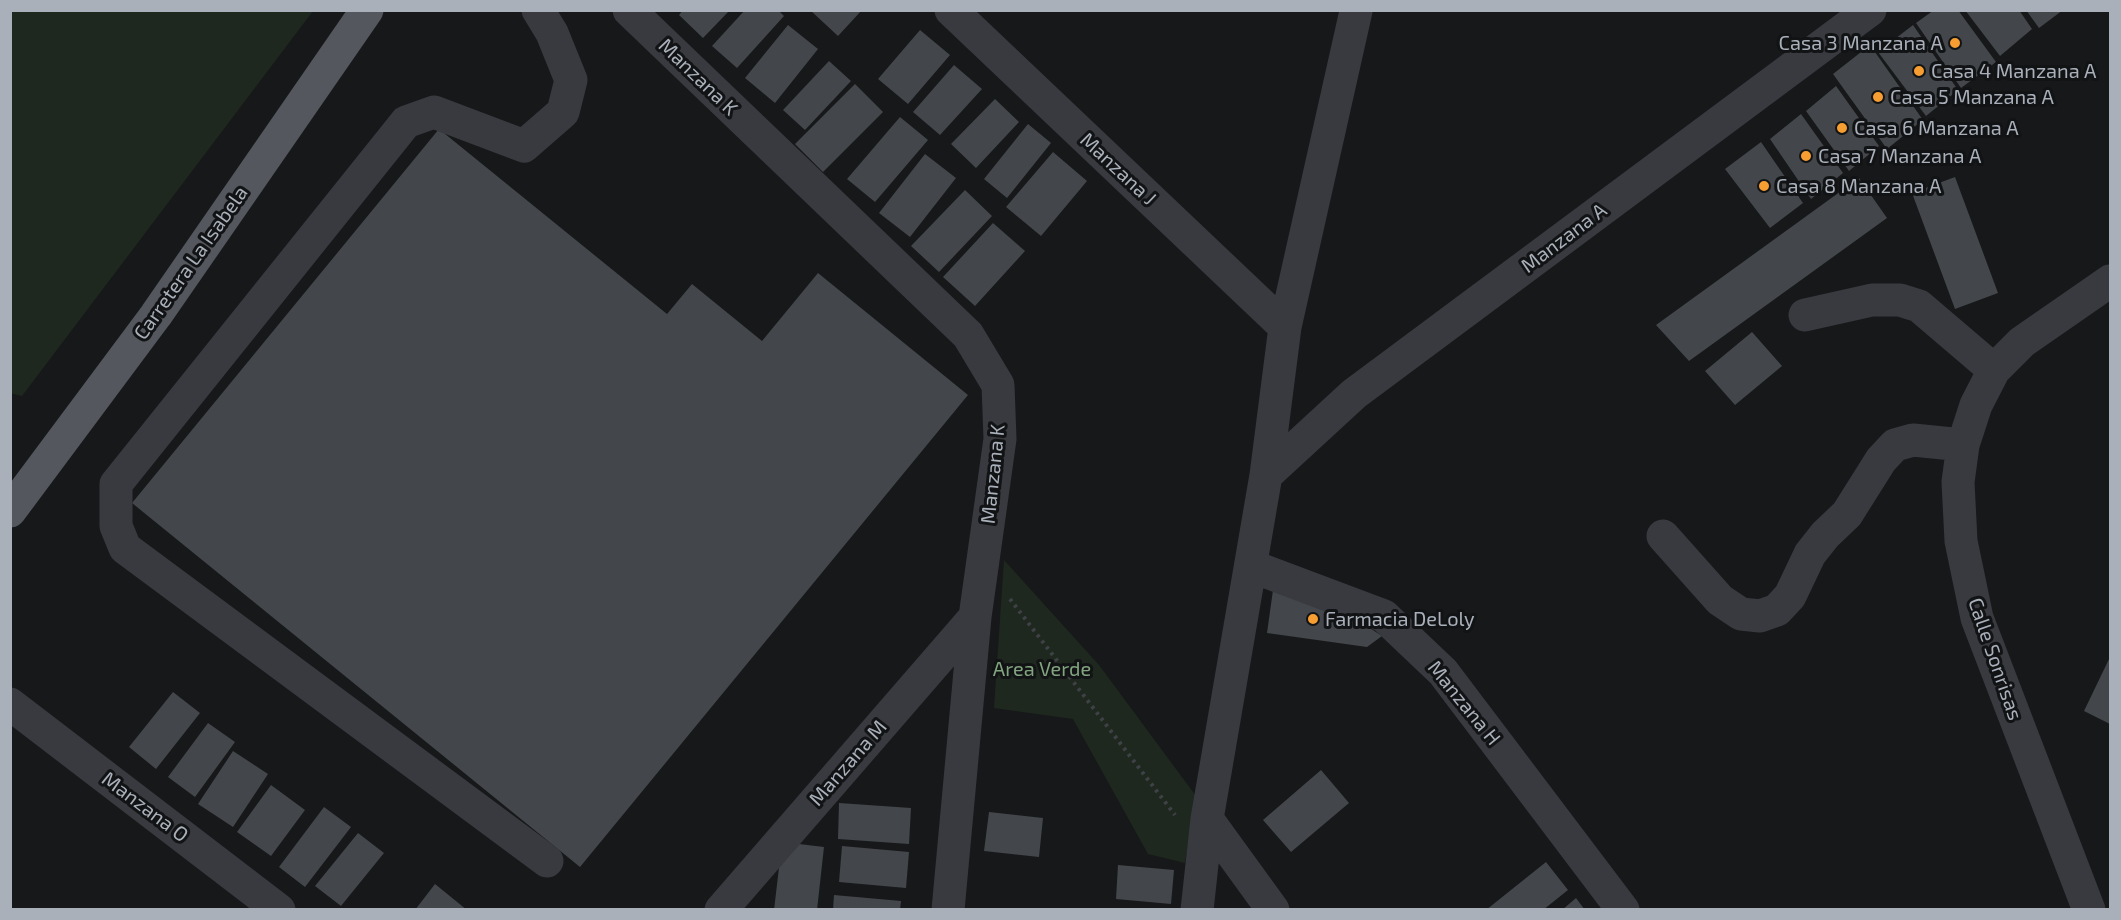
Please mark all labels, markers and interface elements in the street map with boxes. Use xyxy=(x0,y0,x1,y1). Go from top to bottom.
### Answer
place label: Casa 3 Manzana A xyxy=(1779,31,1943,55)
street label: Manzana K xyxy=(654,34,742,120)
marker: Casa 3 Manzana A xyxy=(1948,36,1962,50)
place label: Casa 4 Manzana A xyxy=(1931,59,2097,83)
marker: Casa 4 Manzana A xyxy=(1912,64,1926,78)
place label: Casa 5 Manzana A xyxy=(1890,85,2054,109)
marker: Casa 5 Manzana A xyxy=(1871,90,1885,104)
place label: Casa 6 Manzana A xyxy=(1854,116,2019,140)
marker: Casa 6 Manzana A xyxy=(1835,121,1849,135)
street label: Manzana J xyxy=(1075,128,1161,210)
place label: Casa 7 Manzana A xyxy=(1818,144,1981,168)
marker: Casa 7 Manzana A xyxy=(1799,149,1813,163)
place label: Casa 8 Manzana A xyxy=(1776,174,1941,198)
marker: Casa 8 Manzana A xyxy=(1757,179,1771,193)
street label: Carretera La Isabela xyxy=(129,182,253,344)
street label: Manzana A xyxy=(1517,198,1611,278)
street label: Manzana K xyxy=(976,423,1010,525)
street label: Calle Sonrisas xyxy=(1963,595,2027,723)
place label: Farmacia DeLoly xyxy=(1325,607,1475,631)
marker: Farmacia DeLoly xyxy=(1306,612,1320,626)
street label: Manzana H xyxy=(1423,656,1505,750)
park label: Area Verde xyxy=(993,657,1091,681)
street label: Manzana M xyxy=(804,715,892,811)
street label: Manzana O xyxy=(97,767,193,847)

